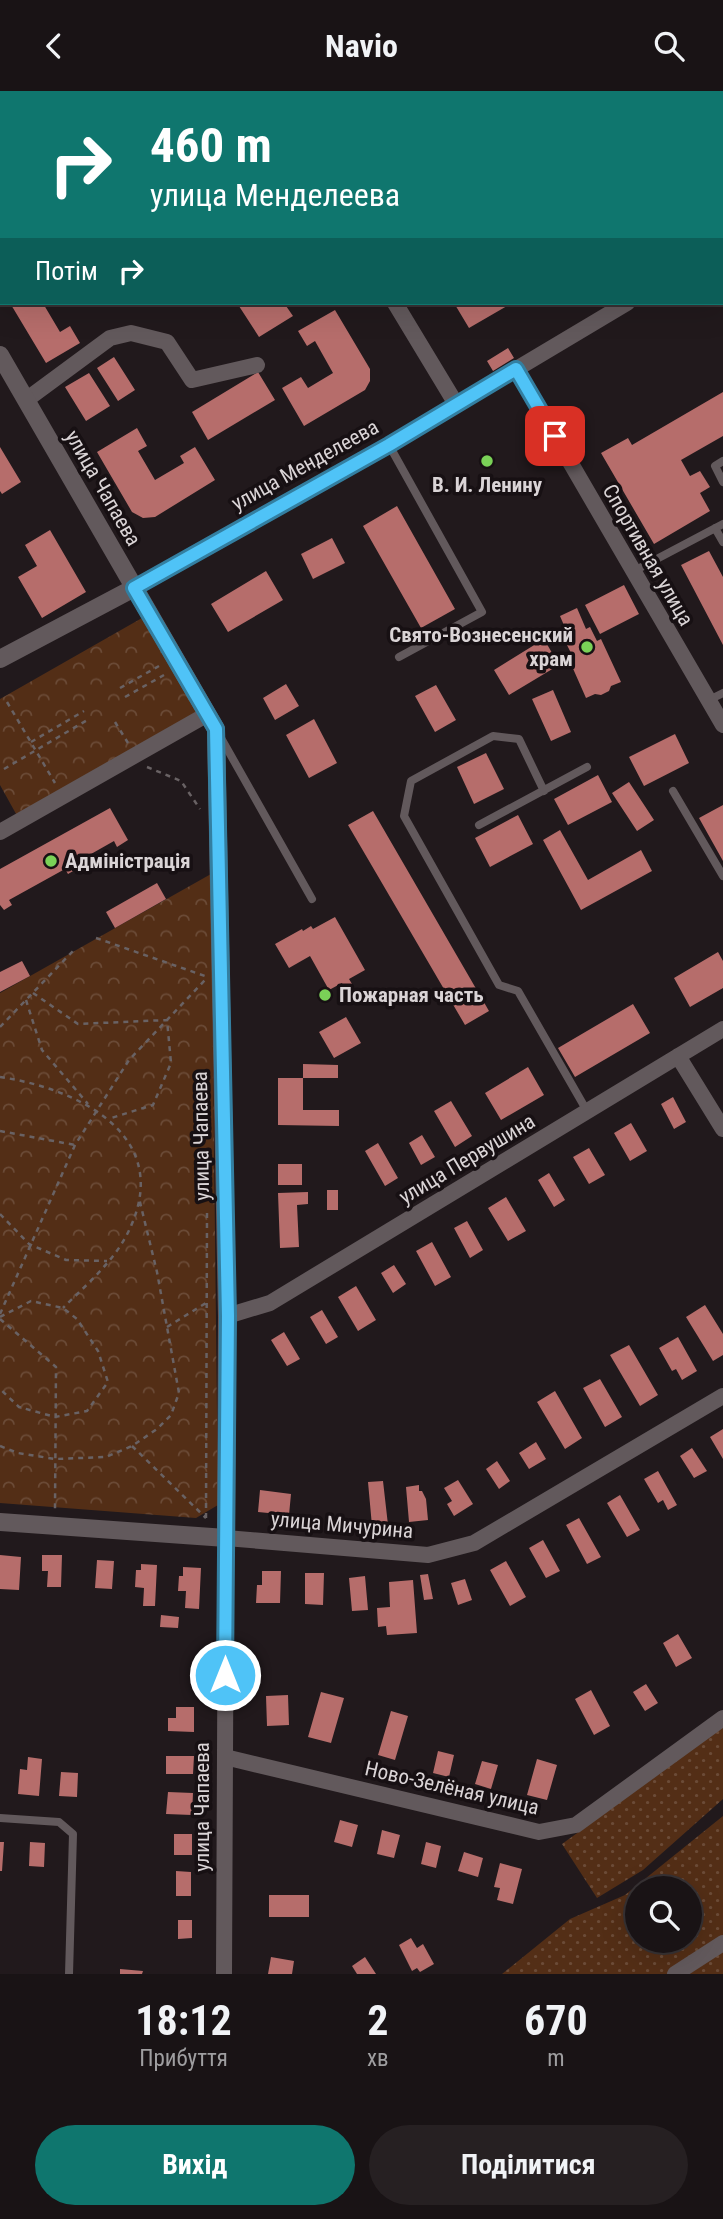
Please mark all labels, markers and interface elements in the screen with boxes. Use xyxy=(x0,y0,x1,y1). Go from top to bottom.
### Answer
icon: back xyxy=(35,27,73,65)
text: Navio xyxy=(325,27,398,65)
icon: search xyxy=(650,27,688,65)
text: 460 m xyxy=(150,117,272,174)
icon: right xyxy=(35,119,126,210)
text: улица Менделеева xyxy=(150,176,400,214)
icon: right xyxy=(112,252,150,290)
text: Потім xyxy=(35,256,98,286)
pin xyxy=(525,406,585,466)
street label: улица Менделеева xyxy=(227,415,383,515)
icon: arrive xyxy=(536,417,574,455)
street label: улица Чапаева xyxy=(60,426,146,550)
marker: В. И. Ленину xyxy=(479,453,495,469)
place label: В. И. Ленину xyxy=(432,473,543,497)
street label: Спортивная улица xyxy=(598,480,698,630)
place label: Свято-Вознесенский храм xyxy=(389,623,573,671)
marker: Свято-Вознесенский храм xyxy=(579,639,595,655)
place label: Адміністрація xyxy=(65,849,191,873)
marker: Адміністрація xyxy=(43,853,59,869)
place label: Пожарная часть xyxy=(339,983,484,1007)
marker: Пожарная часть xyxy=(317,987,333,1003)
street label: улица Чапаева xyxy=(188,1071,214,1201)
street label: улица Первушина xyxy=(395,1109,539,1209)
street label: улица Мичурина xyxy=(270,1507,414,1543)
position arrow xyxy=(188,1638,262,1712)
street label: улица Чапаева xyxy=(190,1742,214,1872)
street label: Ново-Зелёная улица xyxy=(363,1756,541,1820)
map controls xyxy=(625,1876,702,1953)
button: search xyxy=(625,1876,702,1953)
text: 18:12 xyxy=(135,1996,232,2045)
text: 2 xyxy=(367,1996,388,2045)
text: 670 xyxy=(524,1996,588,2045)
text: Прибуття xyxy=(139,2045,228,2072)
text: хв xyxy=(367,2045,389,2072)
text: m xyxy=(547,2045,564,2072)
button: Вихід xyxy=(35,2125,355,2205)
button: Поділитися xyxy=(369,2125,688,2205)

